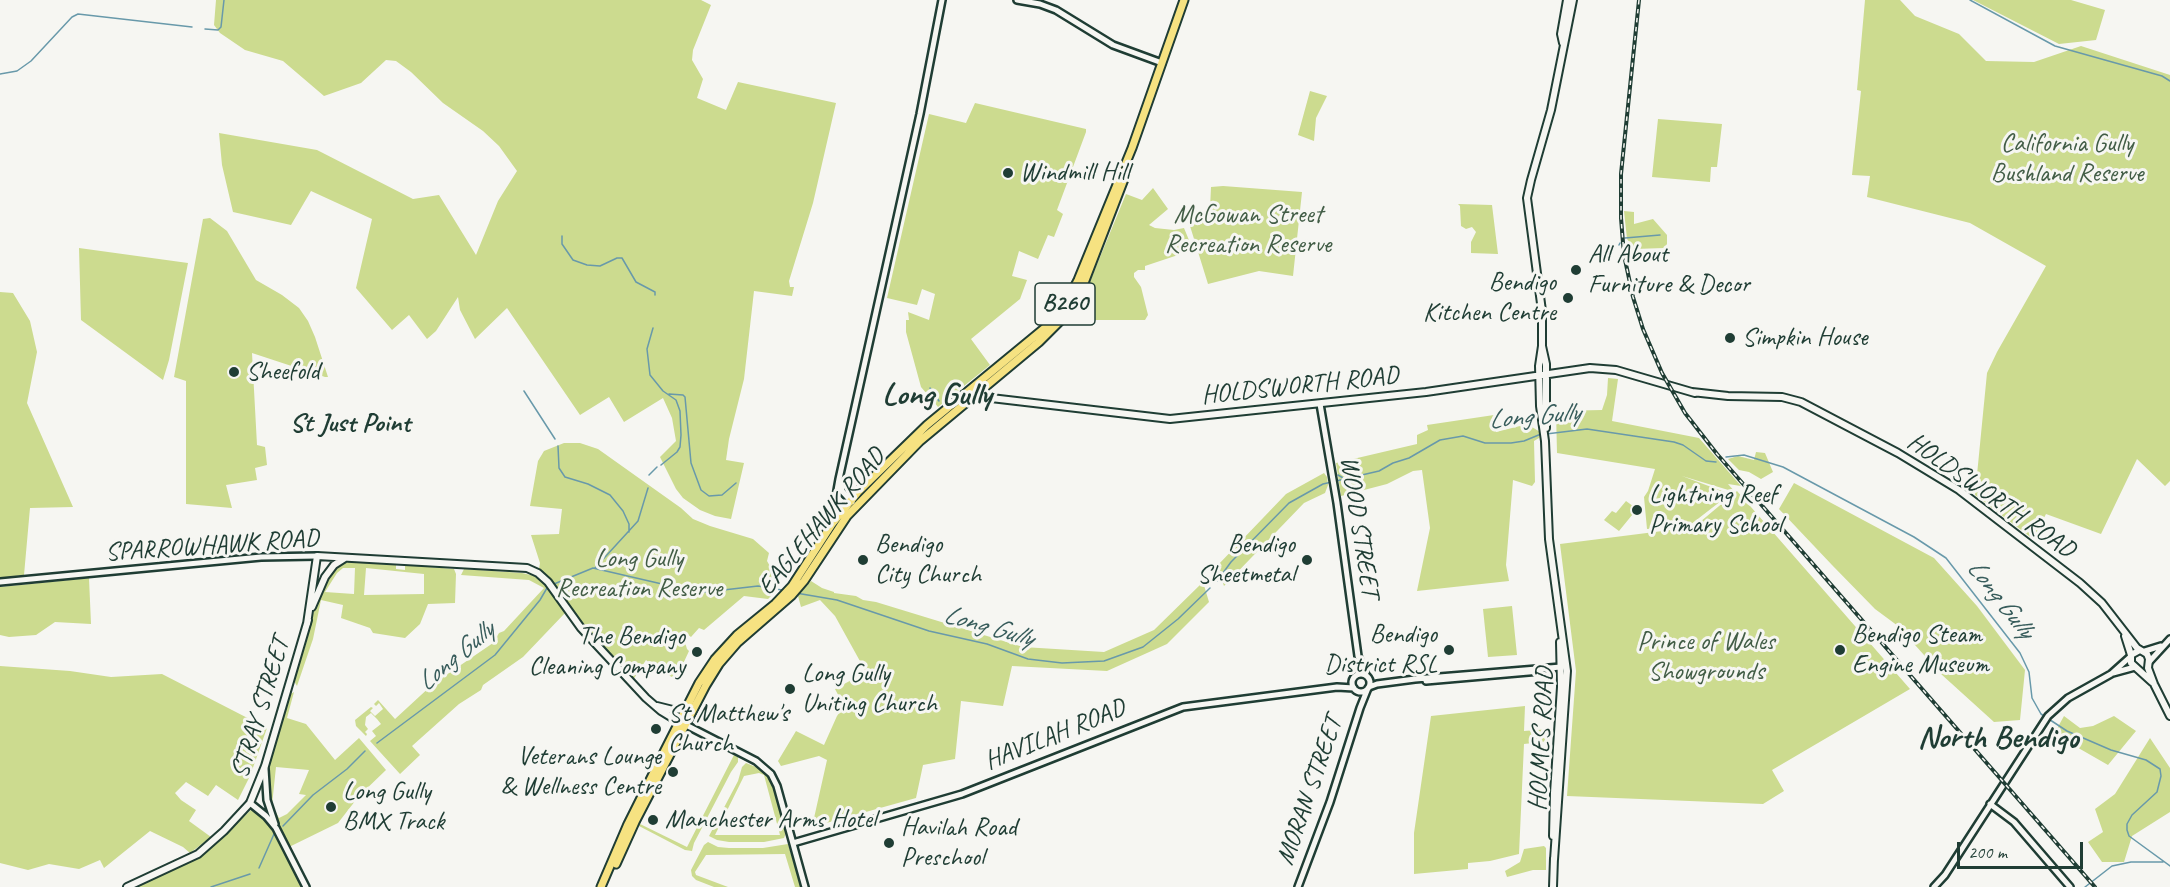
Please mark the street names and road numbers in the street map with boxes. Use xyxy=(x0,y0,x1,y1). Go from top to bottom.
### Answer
road number: B260 xyxy=(1035,283,1095,325)
street label: HOLDSWORTH ROAD xyxy=(1200,360,1400,412)
street label: HOLDSWORTH ROAD xyxy=(1901,426,2081,566)
street label: EAGLEHAWK ROAD xyxy=(751,442,893,602)
street label: WOOD STREET xyxy=(1332,454,1386,600)
street label: SPARROWHAWK ROAD xyxy=(104,523,320,569)
street label: STRAY STREET xyxy=(225,634,297,782)
street label: HOLMES ROAD xyxy=(1523,666,1561,812)
street label: HAVILAH ROAD xyxy=(980,693,1130,777)
street label: MORAN STREET xyxy=(1270,713,1350,869)

